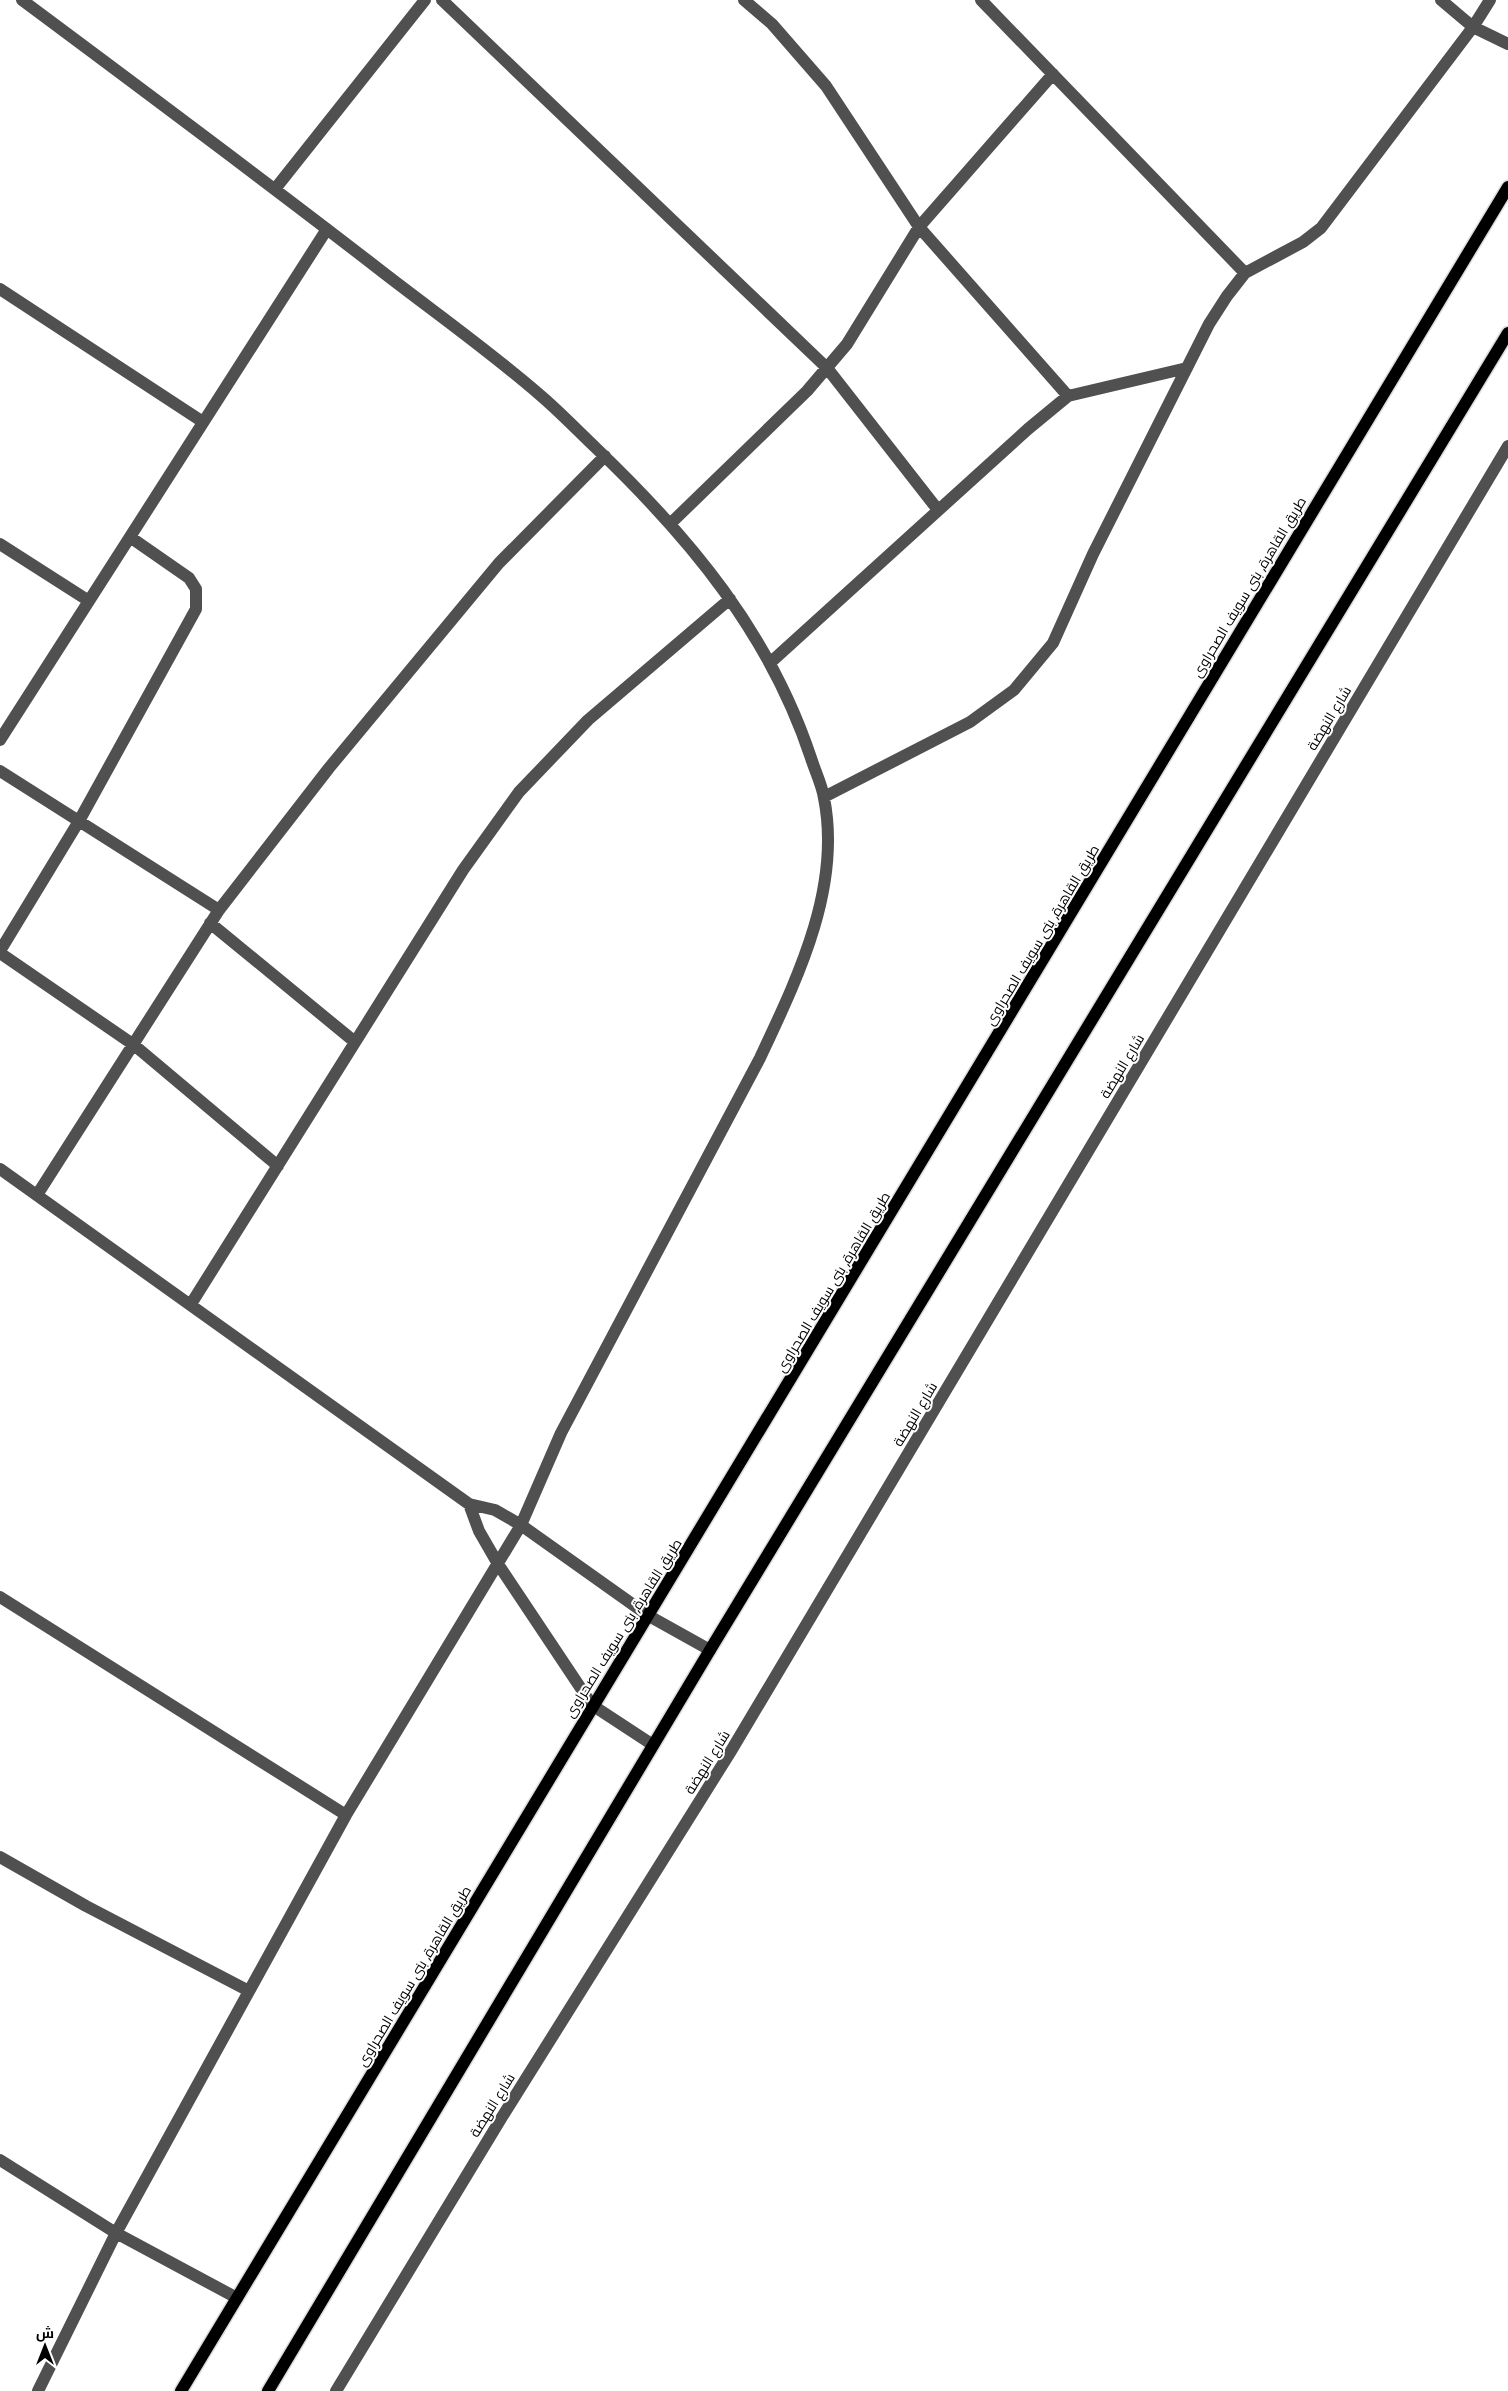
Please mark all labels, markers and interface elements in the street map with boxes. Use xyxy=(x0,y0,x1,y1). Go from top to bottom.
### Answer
street label: طريق القاهرة, بنى سويف الصحراوى xyxy=(1187,493,1311,681)
street label: شارع النهضة xyxy=(1302,682,1356,754)
street label: طريق القاهرة, بنى سويف الصحراوى xyxy=(980,841,1104,1029)
street label: شارع النهضة xyxy=(1095,1030,1149,1102)
street label: طريق القاهرة, بنى سويف الصحراوى xyxy=(771,1188,895,1376)
street label: شارع النهضة xyxy=(888,1378,942,1450)
street label: طريق القاهرة, بنى سويف الصحراوى xyxy=(560,1535,686,1721)
street label: شارع النهضة xyxy=(679,1726,735,1798)
street label: طريق القاهرة, بنى سويف الصحراوى xyxy=(352,1882,476,2070)
street label: شارع النهضة xyxy=(464,2069,520,2141)
north arrow xyxy=(20,2321,70,2371)
text: ش xyxy=(36,2323,54,2343)

